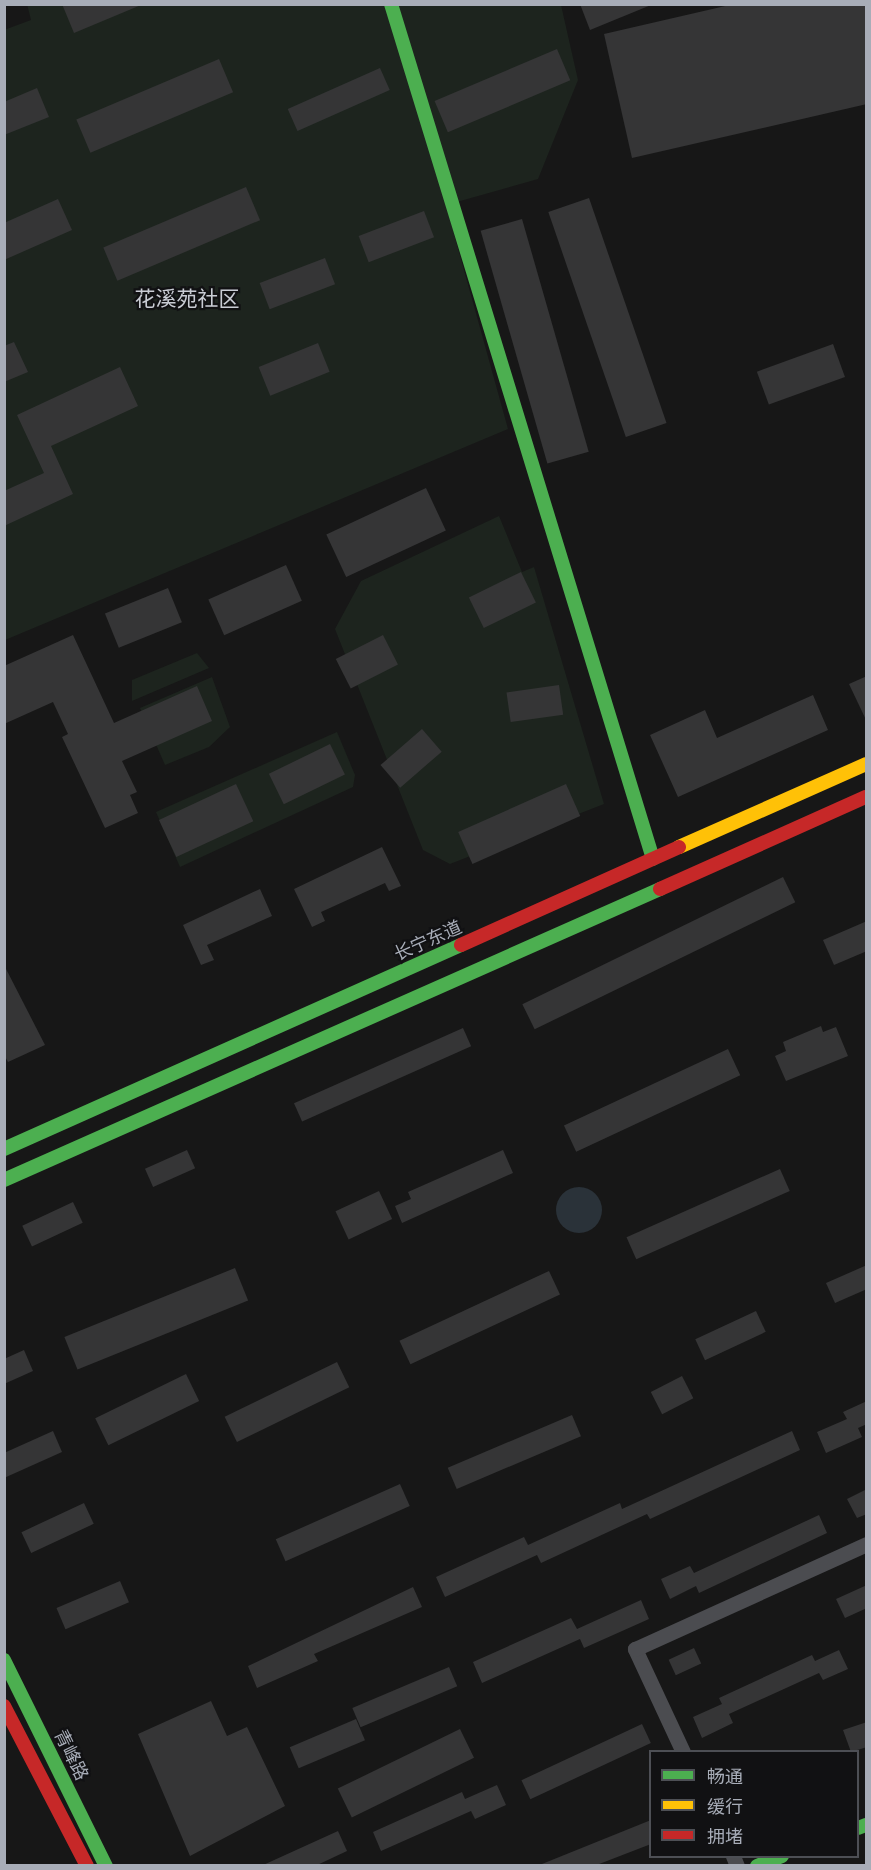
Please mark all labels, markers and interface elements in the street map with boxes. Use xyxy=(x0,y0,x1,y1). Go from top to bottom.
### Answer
district label: 花溪苑社区 xyxy=(135,285,239,311)
street label: 长宁东道 xyxy=(391,916,465,966)
street label: 青峰路 xyxy=(49,1726,93,1784)
legend xyxy=(649,1750,859,1858)
text: 畅通 xyxy=(707,1765,743,1788)
text: 缓行 xyxy=(707,1795,743,1818)
text: 拥堵 xyxy=(707,1825,743,1848)

